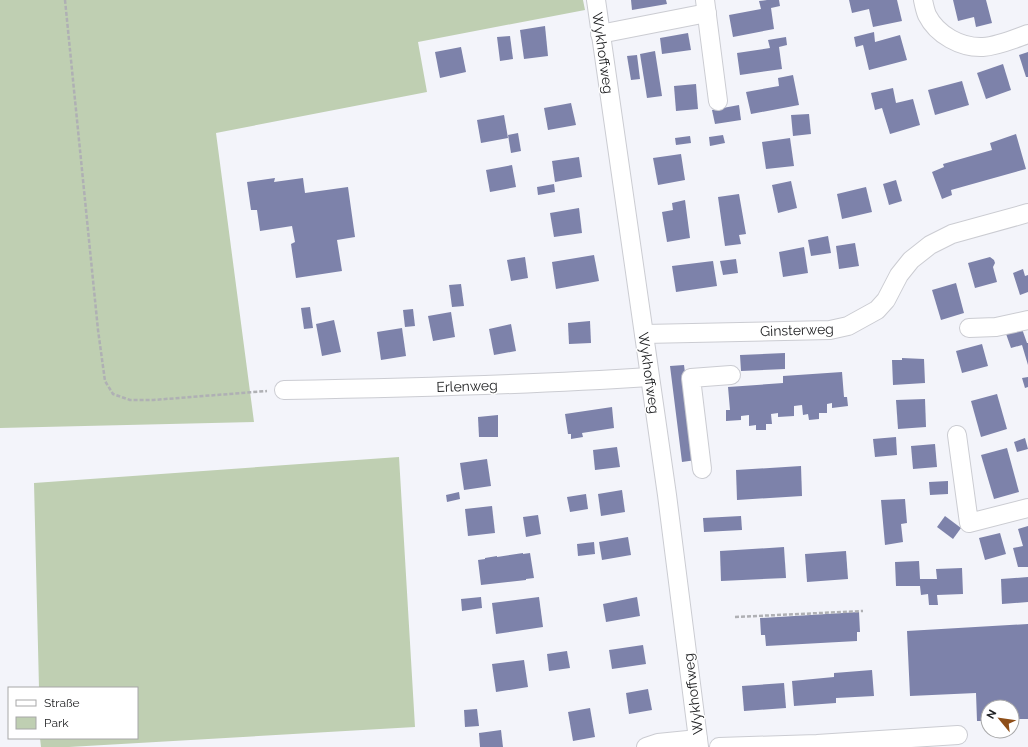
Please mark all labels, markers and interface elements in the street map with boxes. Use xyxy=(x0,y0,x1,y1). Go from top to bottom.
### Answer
street label: Wykhoffweg xyxy=(589,11,617,95)
street label: Ginsterweg xyxy=(760,321,834,339)
street label: Wykhoffweg xyxy=(635,331,663,415)
street label: Erlenweg xyxy=(436,377,498,395)
street label: Wykhoffweg xyxy=(680,652,706,736)
legend xyxy=(8,687,138,739)
text: Straße xyxy=(44,696,80,710)
north arrow xyxy=(980,699,1020,739)
text: N xyxy=(984,708,999,721)
text: Park xyxy=(44,716,69,730)

